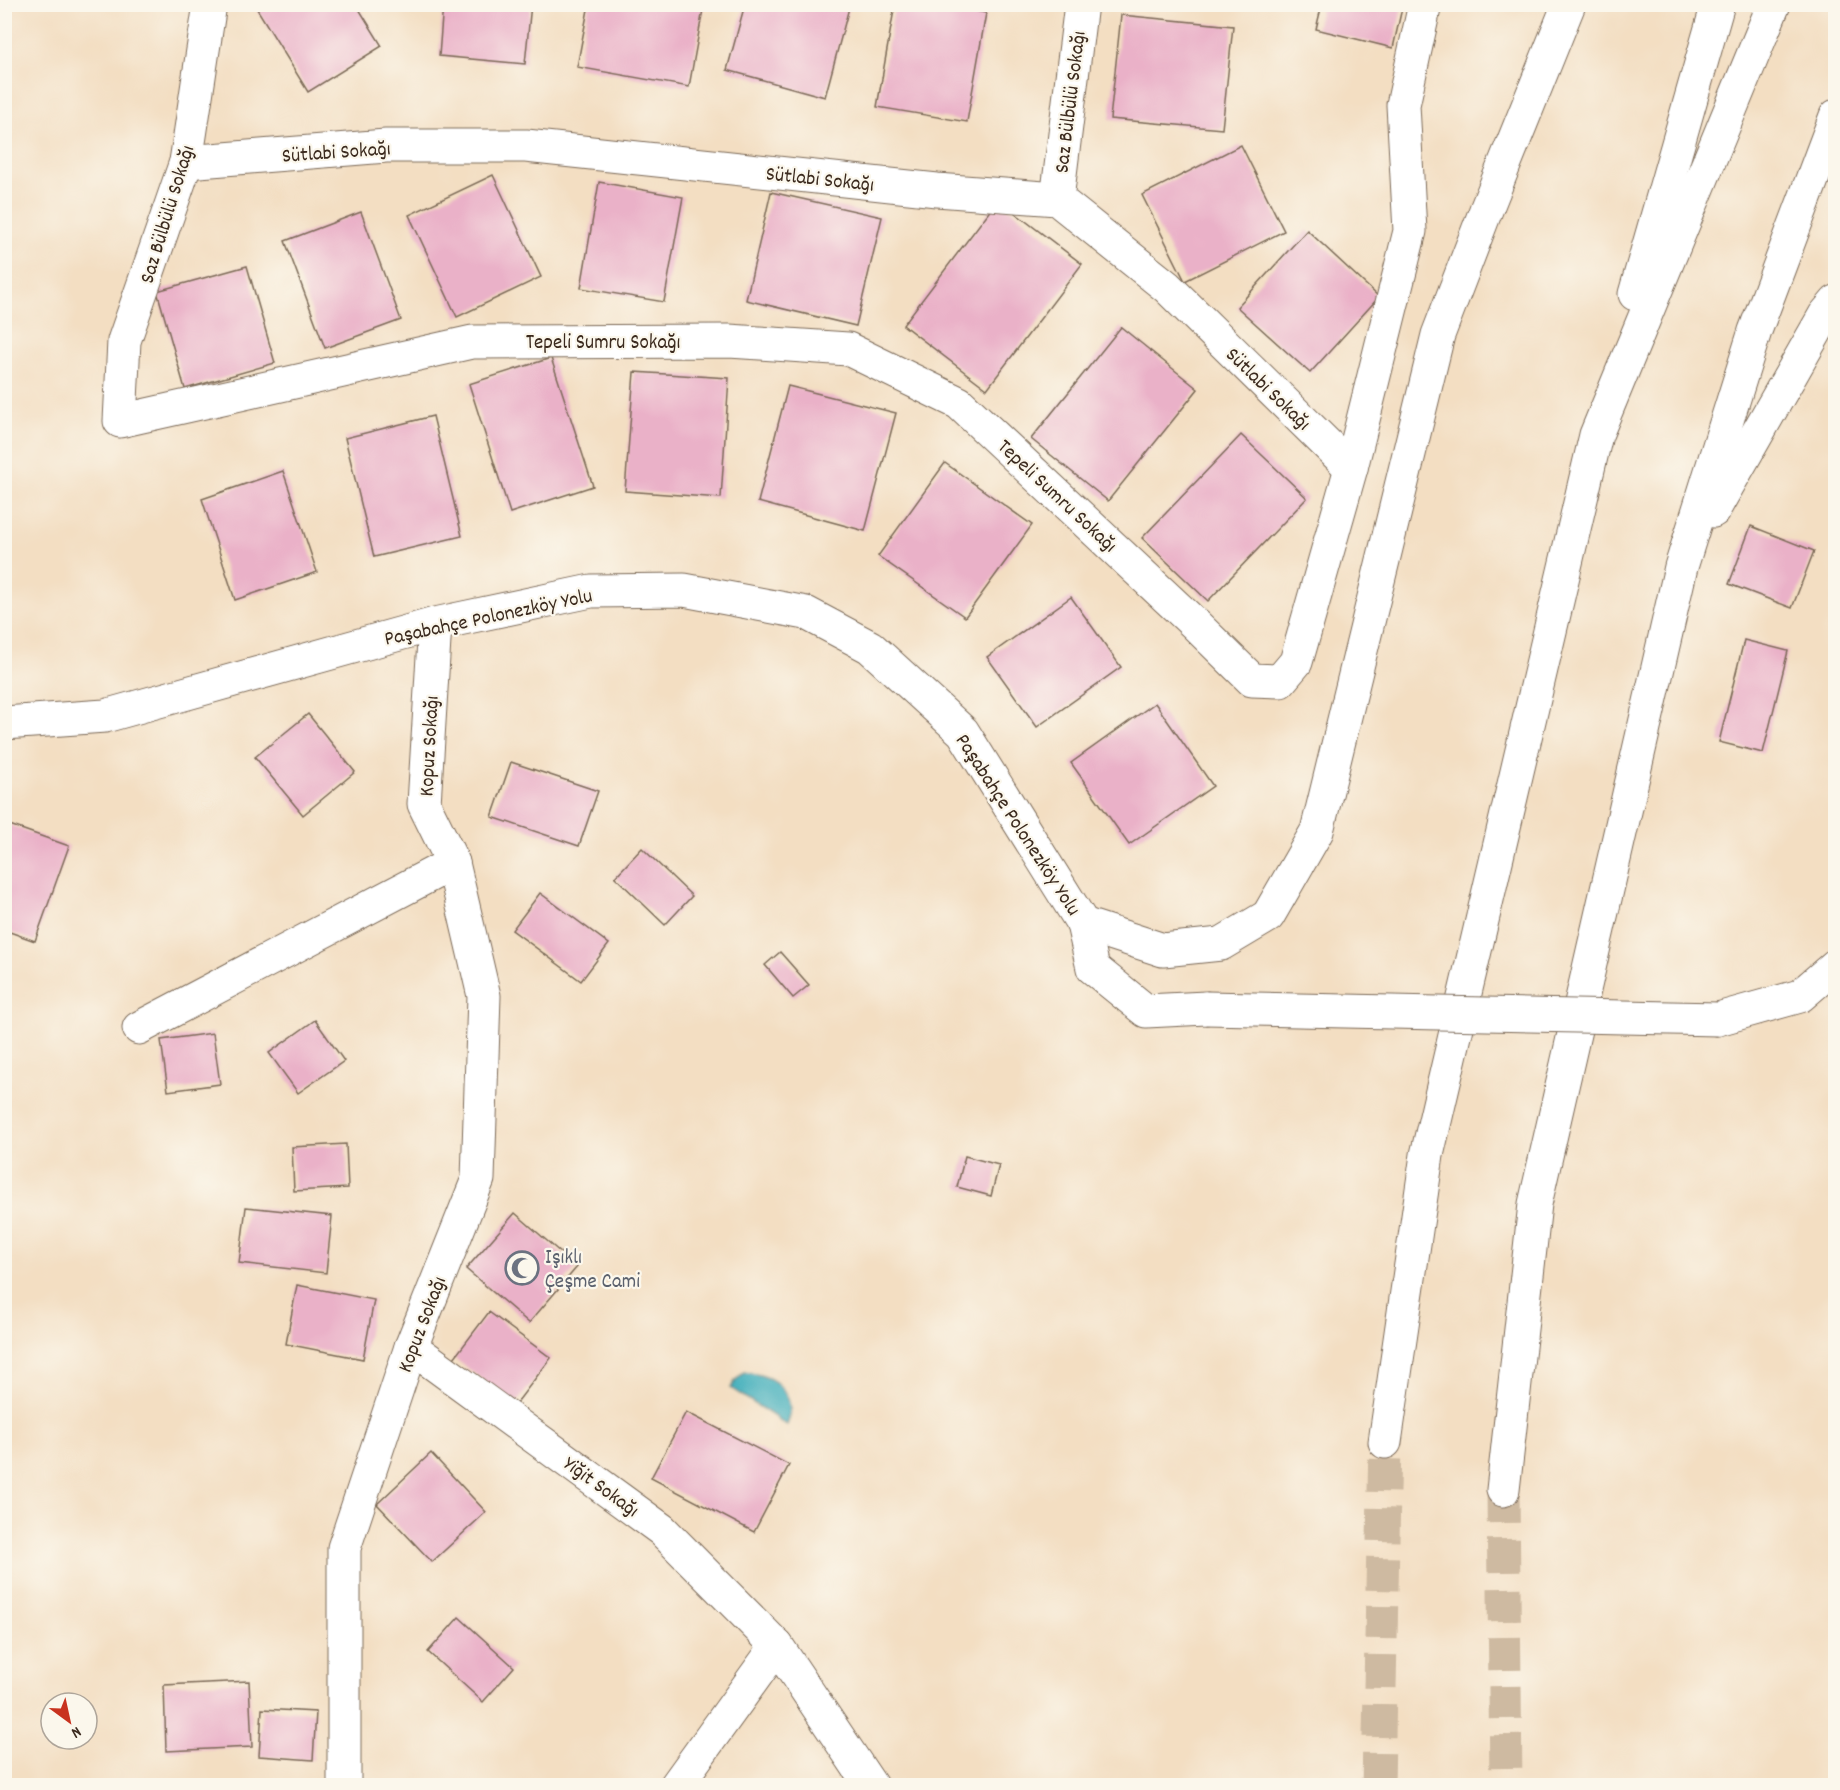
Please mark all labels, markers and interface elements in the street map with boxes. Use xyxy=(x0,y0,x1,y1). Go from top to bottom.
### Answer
street label: Saz Bülbülü Sokağı xyxy=(1048,30,1096,175)
street label: Sütlabi Sokağı xyxy=(281,135,392,173)
street label: Saz Bülbülü Sokağı xyxy=(134,142,204,288)
street label: Sütlabi Sokağı xyxy=(764,160,875,202)
street label: Tepeli Sumru Sokağı xyxy=(526,329,680,359)
street label: Sütlabi Sokağı xyxy=(1217,342,1316,439)
street label: Tepeli Sumru Sokağı xyxy=(989,433,1123,561)
street label: Paşabahçe Polonezköy Yolu xyxy=(382,582,595,656)
street label: Kopuz Sokağı xyxy=(413,695,449,797)
street label: Paşabahçe Polonezköy Yolu xyxy=(946,729,1087,923)
place label: Işıklı Çeşme Cami xyxy=(545,1244,640,1298)
mosque icon: Işıklı Çeşme Cami xyxy=(504,1250,540,1286)
street label: Kopuz Sokağı xyxy=(392,1273,456,1377)
street label: Yiğit Sokağı xyxy=(556,1451,644,1526)
north arrow xyxy=(39,1691,99,1751)
text: N xyxy=(66,1720,85,1743)

